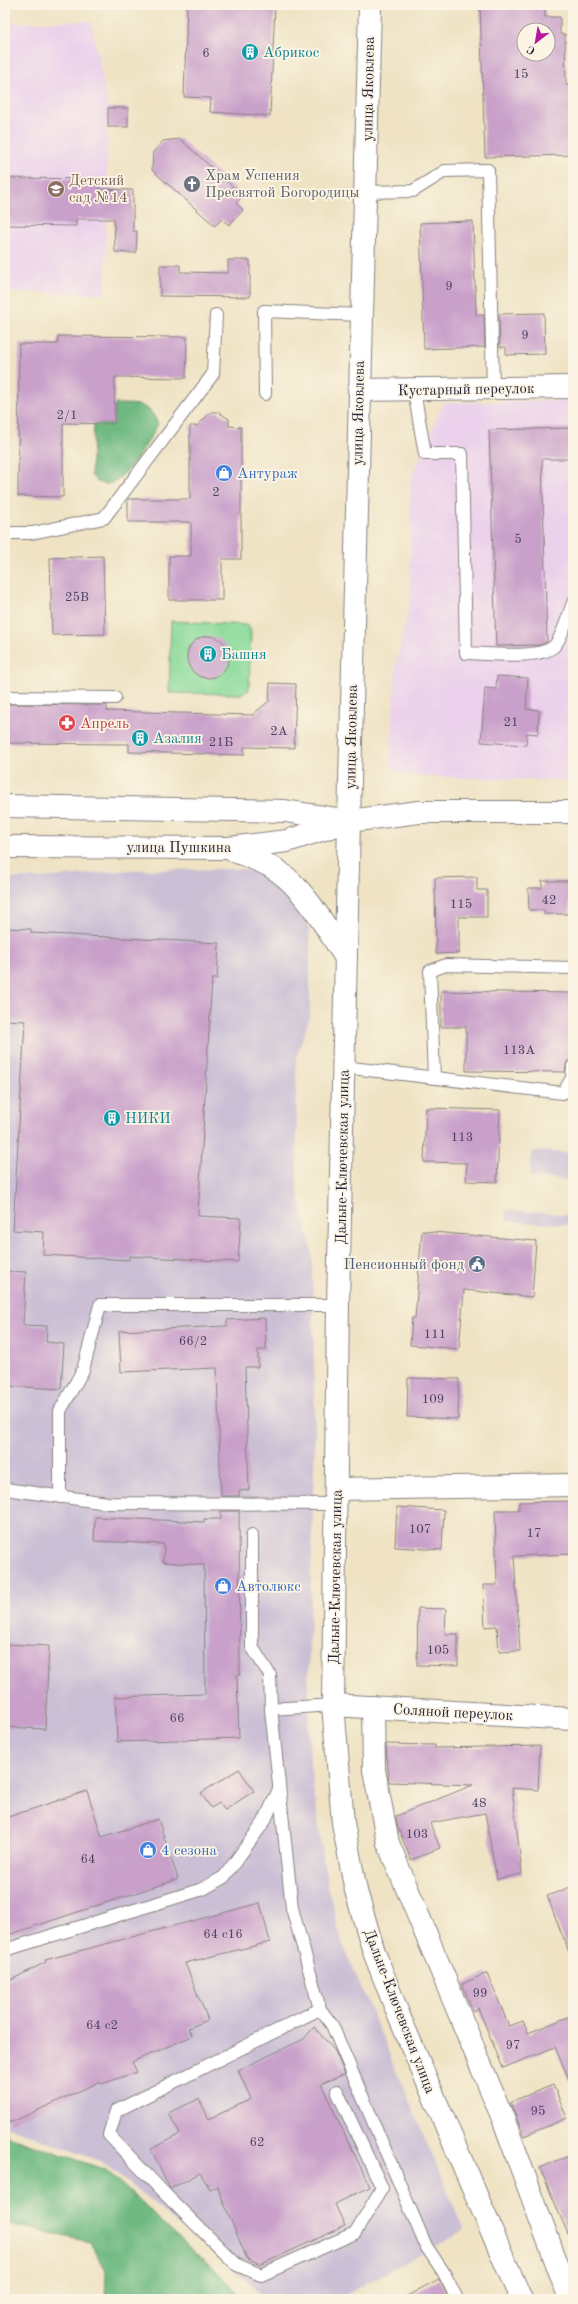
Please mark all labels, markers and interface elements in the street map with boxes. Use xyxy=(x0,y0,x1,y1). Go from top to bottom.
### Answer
north arrow xyxy=(516,22,556,62)
street label: улица Яковлева xyxy=(361,36,378,142)
building icon: Абрикос xyxy=(240,42,260,62)
text: С xyxy=(526,43,538,56)
place label: Абрикос xyxy=(263,46,320,61)
house number: 6 xyxy=(202,47,210,60)
house number: 15 xyxy=(513,68,529,81)
place label: Храм Успения Пресвятой Богородицы xyxy=(205,169,360,201)
place label: Детский сад №14 xyxy=(69,174,128,206)
church icon: Храм Успения Пресвятой Богородицы xyxy=(182,174,202,194)
school or university icon: Детский сад №14 xyxy=(46,179,66,199)
house number: 9 xyxy=(445,280,453,293)
house number: 9 xyxy=(521,329,529,342)
street label: улица Яковлева xyxy=(351,360,368,466)
street label: Кустарный переулок xyxy=(398,382,535,399)
house number: 2/1 xyxy=(57,409,77,422)
shop icon: Антураж xyxy=(214,463,234,483)
place label: Антураж xyxy=(237,467,298,482)
house number: 2 xyxy=(212,486,220,499)
house number: 5 xyxy=(514,533,522,546)
house number: 25В xyxy=(65,591,89,604)
building icon: Башня xyxy=(198,644,218,664)
place label: Башня xyxy=(221,648,267,663)
street label: улица Яковлева xyxy=(344,684,361,790)
pharmacy icon: Апрель xyxy=(57,713,77,733)
house number: 21 xyxy=(503,716,519,729)
place label: Апрель xyxy=(80,717,129,732)
house number: 2А xyxy=(270,725,288,738)
building icon: Азалия xyxy=(130,728,150,748)
place label: Азалия xyxy=(153,732,202,747)
house number: 21Б xyxy=(209,736,233,749)
street label: улица Пушкина xyxy=(126,841,232,856)
house number: 42 xyxy=(541,894,557,907)
house number: 115 xyxy=(450,898,472,911)
house number: 113А xyxy=(503,1044,535,1057)
street label: Дальне-Ключевская улица xyxy=(334,1069,353,1245)
building icon: НИКИ xyxy=(102,1108,122,1128)
place label: НИКИ xyxy=(125,1112,171,1127)
house number: 113 xyxy=(451,1131,473,1144)
public building icon: Пенсионный фонд xyxy=(467,1254,487,1274)
place label: Пенсионный фонд xyxy=(343,1258,465,1273)
house number: 111 xyxy=(424,1328,446,1341)
house number: 66/2 xyxy=(179,1335,207,1348)
house number: 109 xyxy=(422,1393,444,1406)
street label: Дальне-Ключевская улица xyxy=(327,1489,346,1665)
house number: 107 xyxy=(409,1523,431,1536)
house number: 17 xyxy=(526,1527,542,1540)
shop icon: Автолюкс xyxy=(213,1576,233,1596)
place label: Автолюкс xyxy=(236,1580,301,1595)
house number: 105 xyxy=(427,1644,449,1657)
street label: Соляной переулок xyxy=(393,1703,514,1724)
house number: 66 xyxy=(169,1712,185,1725)
house number: 48 xyxy=(471,1797,487,1810)
house number: 103 xyxy=(406,1828,428,1841)
shop icon: 4 сезона xyxy=(138,1840,158,1860)
place label: 4 сезона xyxy=(161,1844,218,1859)
house number: 64 xyxy=(80,1853,96,1866)
street label: Дальне-Ключевская улица xyxy=(360,1927,437,2096)
house number: 64 с16 xyxy=(203,1928,243,1941)
house number: 99 xyxy=(472,1987,488,2000)
house number: 64 с2 xyxy=(86,2019,118,2032)
house number: 97 xyxy=(505,2039,521,2052)
house number: 95 xyxy=(530,2105,546,2118)
house number: 62 xyxy=(249,2136,265,2149)

